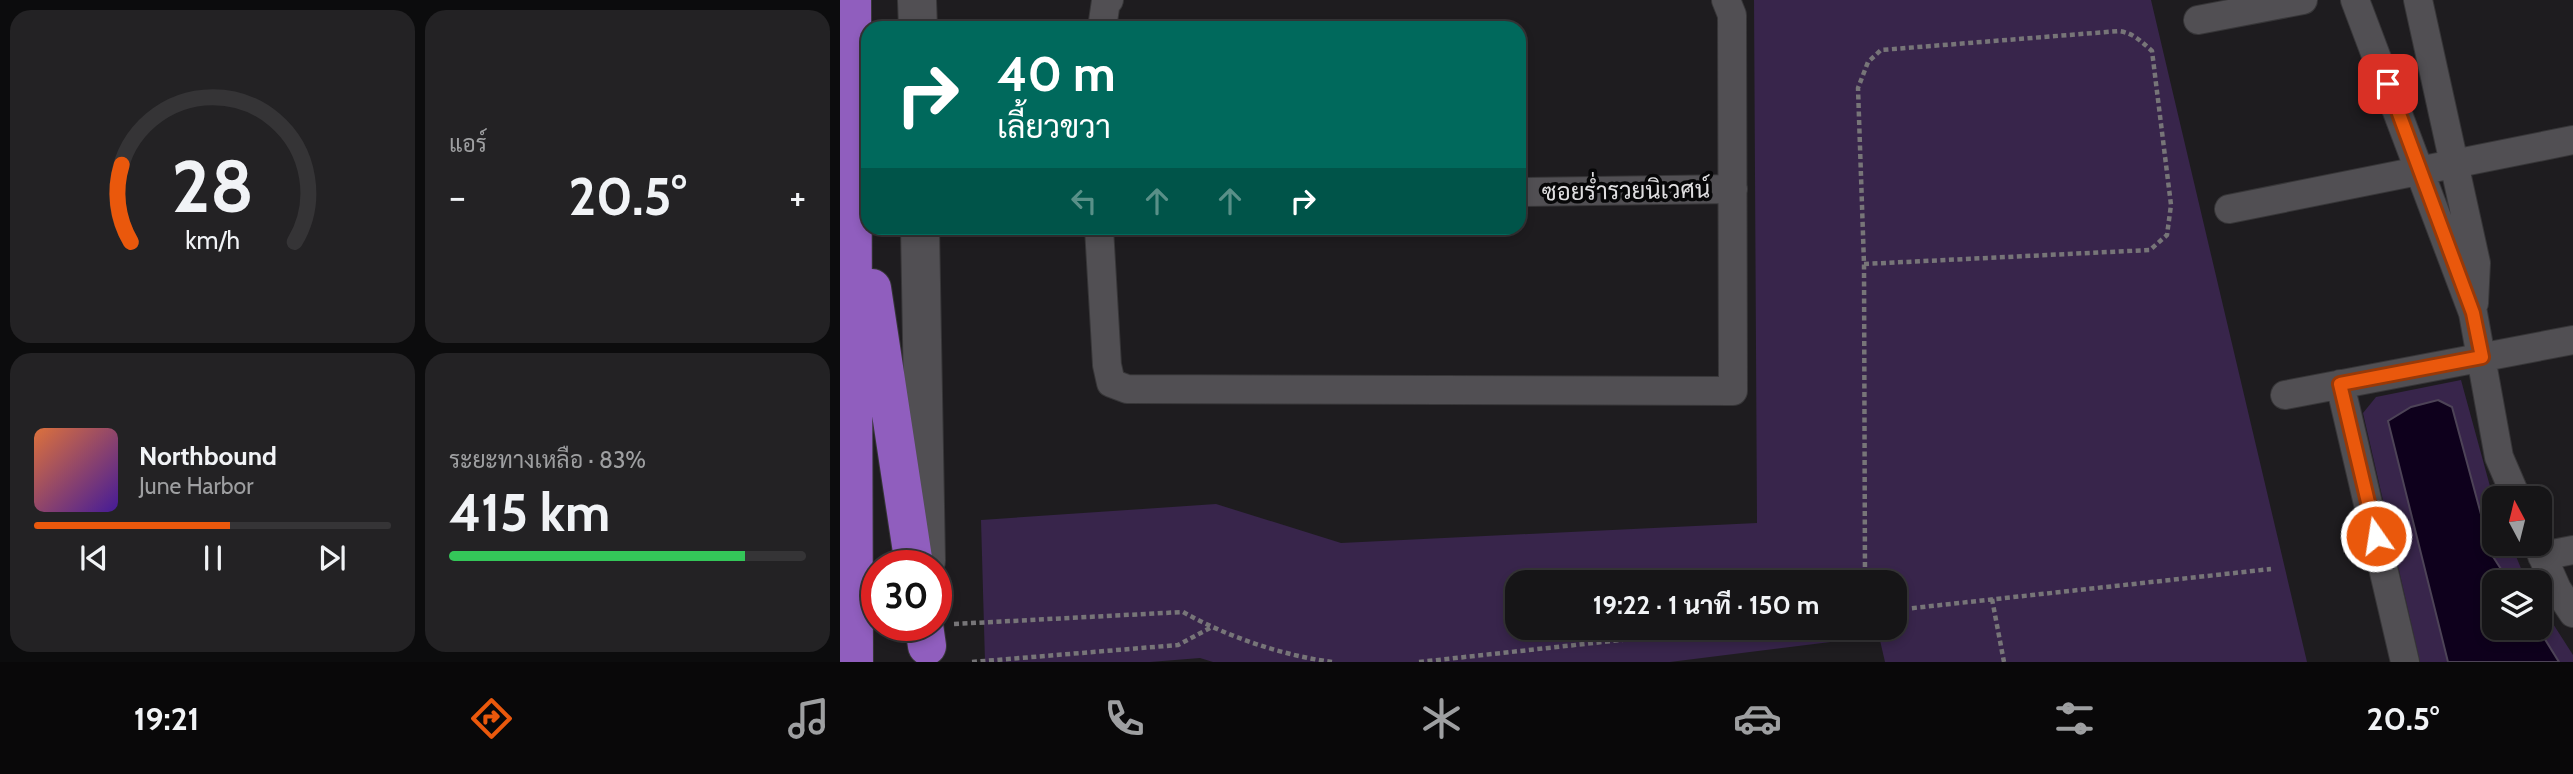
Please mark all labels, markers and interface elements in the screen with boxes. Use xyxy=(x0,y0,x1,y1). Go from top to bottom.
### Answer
text: 40 m xyxy=(997,44,1116,103)
icon: right xyxy=(882,49,973,140)
pin xyxy=(2358,54,2418,114)
icon: arrive xyxy=(2369,65,2407,103)
text: เลี้ยวขวา xyxy=(997,107,1111,146)
text: แอร์ xyxy=(449,130,487,158)
text: 28 xyxy=(171,143,254,231)
text: 20.5° xyxy=(568,165,687,228)
street label: ซอยร่ำรวยนิเวศน์ xyxy=(1542,171,1710,206)
text: − xyxy=(449,173,466,220)
text: + xyxy=(789,173,806,220)
icon: left xyxy=(1065,182,1103,220)
icon: ahead xyxy=(1138,182,1176,220)
icon: ahead xyxy=(1211,182,1249,220)
icon: right xyxy=(1284,182,1322,220)
text: km/h xyxy=(185,225,240,255)
text: Northbound xyxy=(139,440,277,472)
text: ระยะทางเหลือ · 83% xyxy=(449,446,646,474)
text: June Harbor xyxy=(139,472,253,500)
text: 415 km xyxy=(449,481,610,544)
north arrow xyxy=(2482,486,2552,556)
map controls xyxy=(2482,486,2552,640)
position arrow xyxy=(2339,499,2413,573)
icon: previous xyxy=(75,539,113,577)
icon: pause xyxy=(194,539,232,577)
icon: next xyxy=(313,539,351,577)
speed limit sign: 30 xyxy=(861,550,952,641)
button: layers xyxy=(2482,570,2552,640)
text: 19:22 · 1 นาที · 150 m xyxy=(1593,589,1819,621)
icon: directions xyxy=(467,694,516,743)
icon: music xyxy=(784,694,833,743)
icon: phone xyxy=(1100,694,1149,743)
icon: climate xyxy=(1417,694,1466,743)
icon: car xyxy=(1733,694,1782,743)
icon: filters xyxy=(2050,694,2099,743)
text: 19:21 xyxy=(134,699,199,738)
text: 20.5° xyxy=(2366,699,2439,738)

